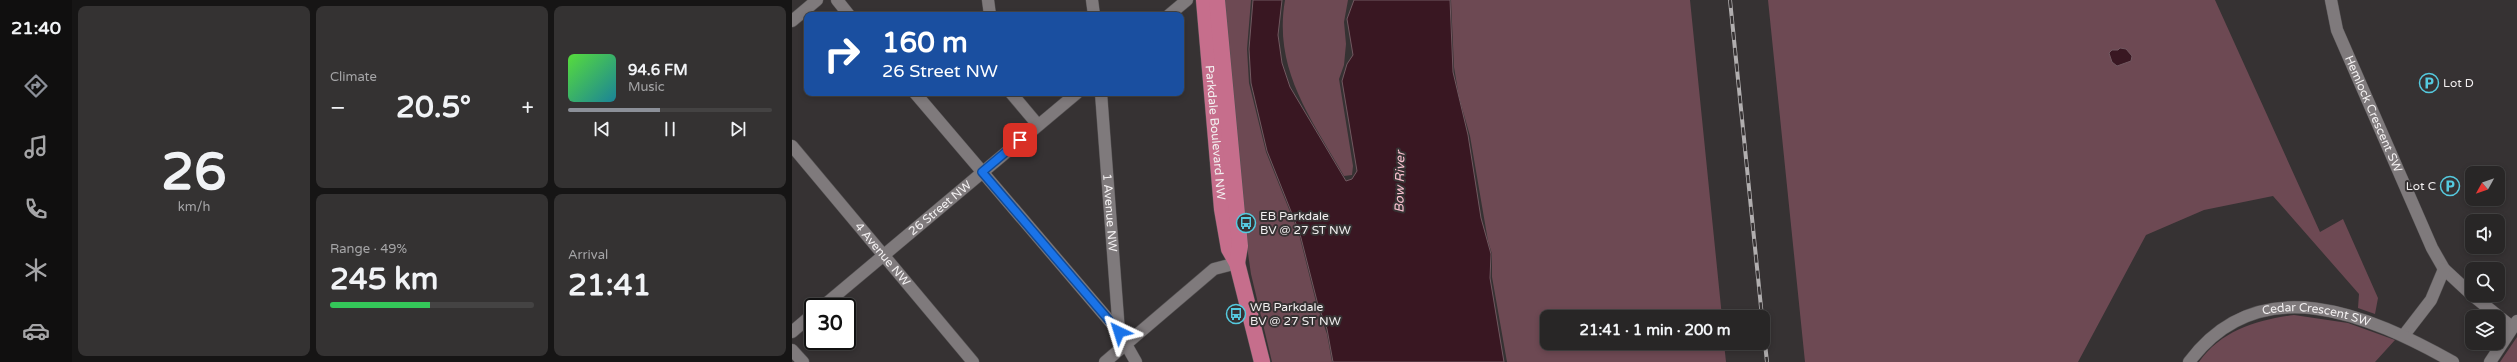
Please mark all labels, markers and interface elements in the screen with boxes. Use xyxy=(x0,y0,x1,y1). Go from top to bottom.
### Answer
text: 21:40 xyxy=(11,17,61,39)
text: 160 m xyxy=(882,26,968,60)
icon: right xyxy=(816,28,868,80)
street label: Hemlock Crescent SW xyxy=(2342,53,2405,174)
text: 26 Street NW xyxy=(882,60,998,82)
text: 94.6 FM xyxy=(628,61,688,79)
street label: Parkdale Boulevard NW xyxy=(1203,64,1228,201)
text: Climate xyxy=(330,69,377,85)
icon: directions xyxy=(22,72,50,100)
parking icon: Lot D xyxy=(2418,72,2440,94)
place label: Lot D xyxy=(2443,76,2474,90)
text: Music xyxy=(628,79,665,95)
text: 20.5° xyxy=(396,89,471,126)
text: − xyxy=(330,95,346,121)
text: + xyxy=(522,95,534,121)
icon: previous xyxy=(591,118,613,140)
icon: pause xyxy=(659,118,681,140)
icon: next xyxy=(727,118,749,140)
pin xyxy=(1003,123,1037,157)
icon: arrive xyxy=(1009,129,1031,151)
icon: music xyxy=(22,133,50,161)
text: 26 xyxy=(161,141,227,204)
water label: Bow River xyxy=(1391,149,1409,213)
north arrow xyxy=(2465,166,2505,206)
map controls xyxy=(2465,166,2505,350)
street label: 1 Avenue NW xyxy=(1100,173,1120,252)
parking icon: Lot C xyxy=(2439,175,2461,197)
street label: 26 Street NW xyxy=(906,178,974,238)
place label: Lot C xyxy=(2406,179,2436,193)
icon: phone xyxy=(22,195,50,223)
text: km/h xyxy=(178,199,210,215)
place label: EB Parkdale BV @ 27 ST NW xyxy=(1260,209,1351,237)
bus stop icon: EB Parkdale BV @ 27 ST NW xyxy=(1235,212,1257,234)
button: sound xyxy=(2465,214,2505,254)
street label: 4 Avenue NW xyxy=(852,219,913,289)
text: Range · 49% xyxy=(330,241,407,257)
text: Arrival xyxy=(568,247,608,263)
icon: climate xyxy=(22,256,50,284)
text: 245 km xyxy=(330,261,438,298)
button: search xyxy=(2465,262,2505,302)
text: 21:41 xyxy=(568,267,651,304)
speed limit sign: 30 xyxy=(804,298,856,350)
place label: WB Parkdale BV @ 27 ST NW xyxy=(1250,300,1341,328)
street label: Cedar Crescent SW xyxy=(2261,300,2372,329)
bus stop icon: WB Parkdale BV @ 27 ST NW xyxy=(1225,303,1247,325)
button: layers xyxy=(2465,310,2505,350)
position arrow xyxy=(1098,311,1140,353)
icon: car xyxy=(22,317,50,345)
text: 21:41 · 1 min · 200 m xyxy=(1580,321,1730,339)

